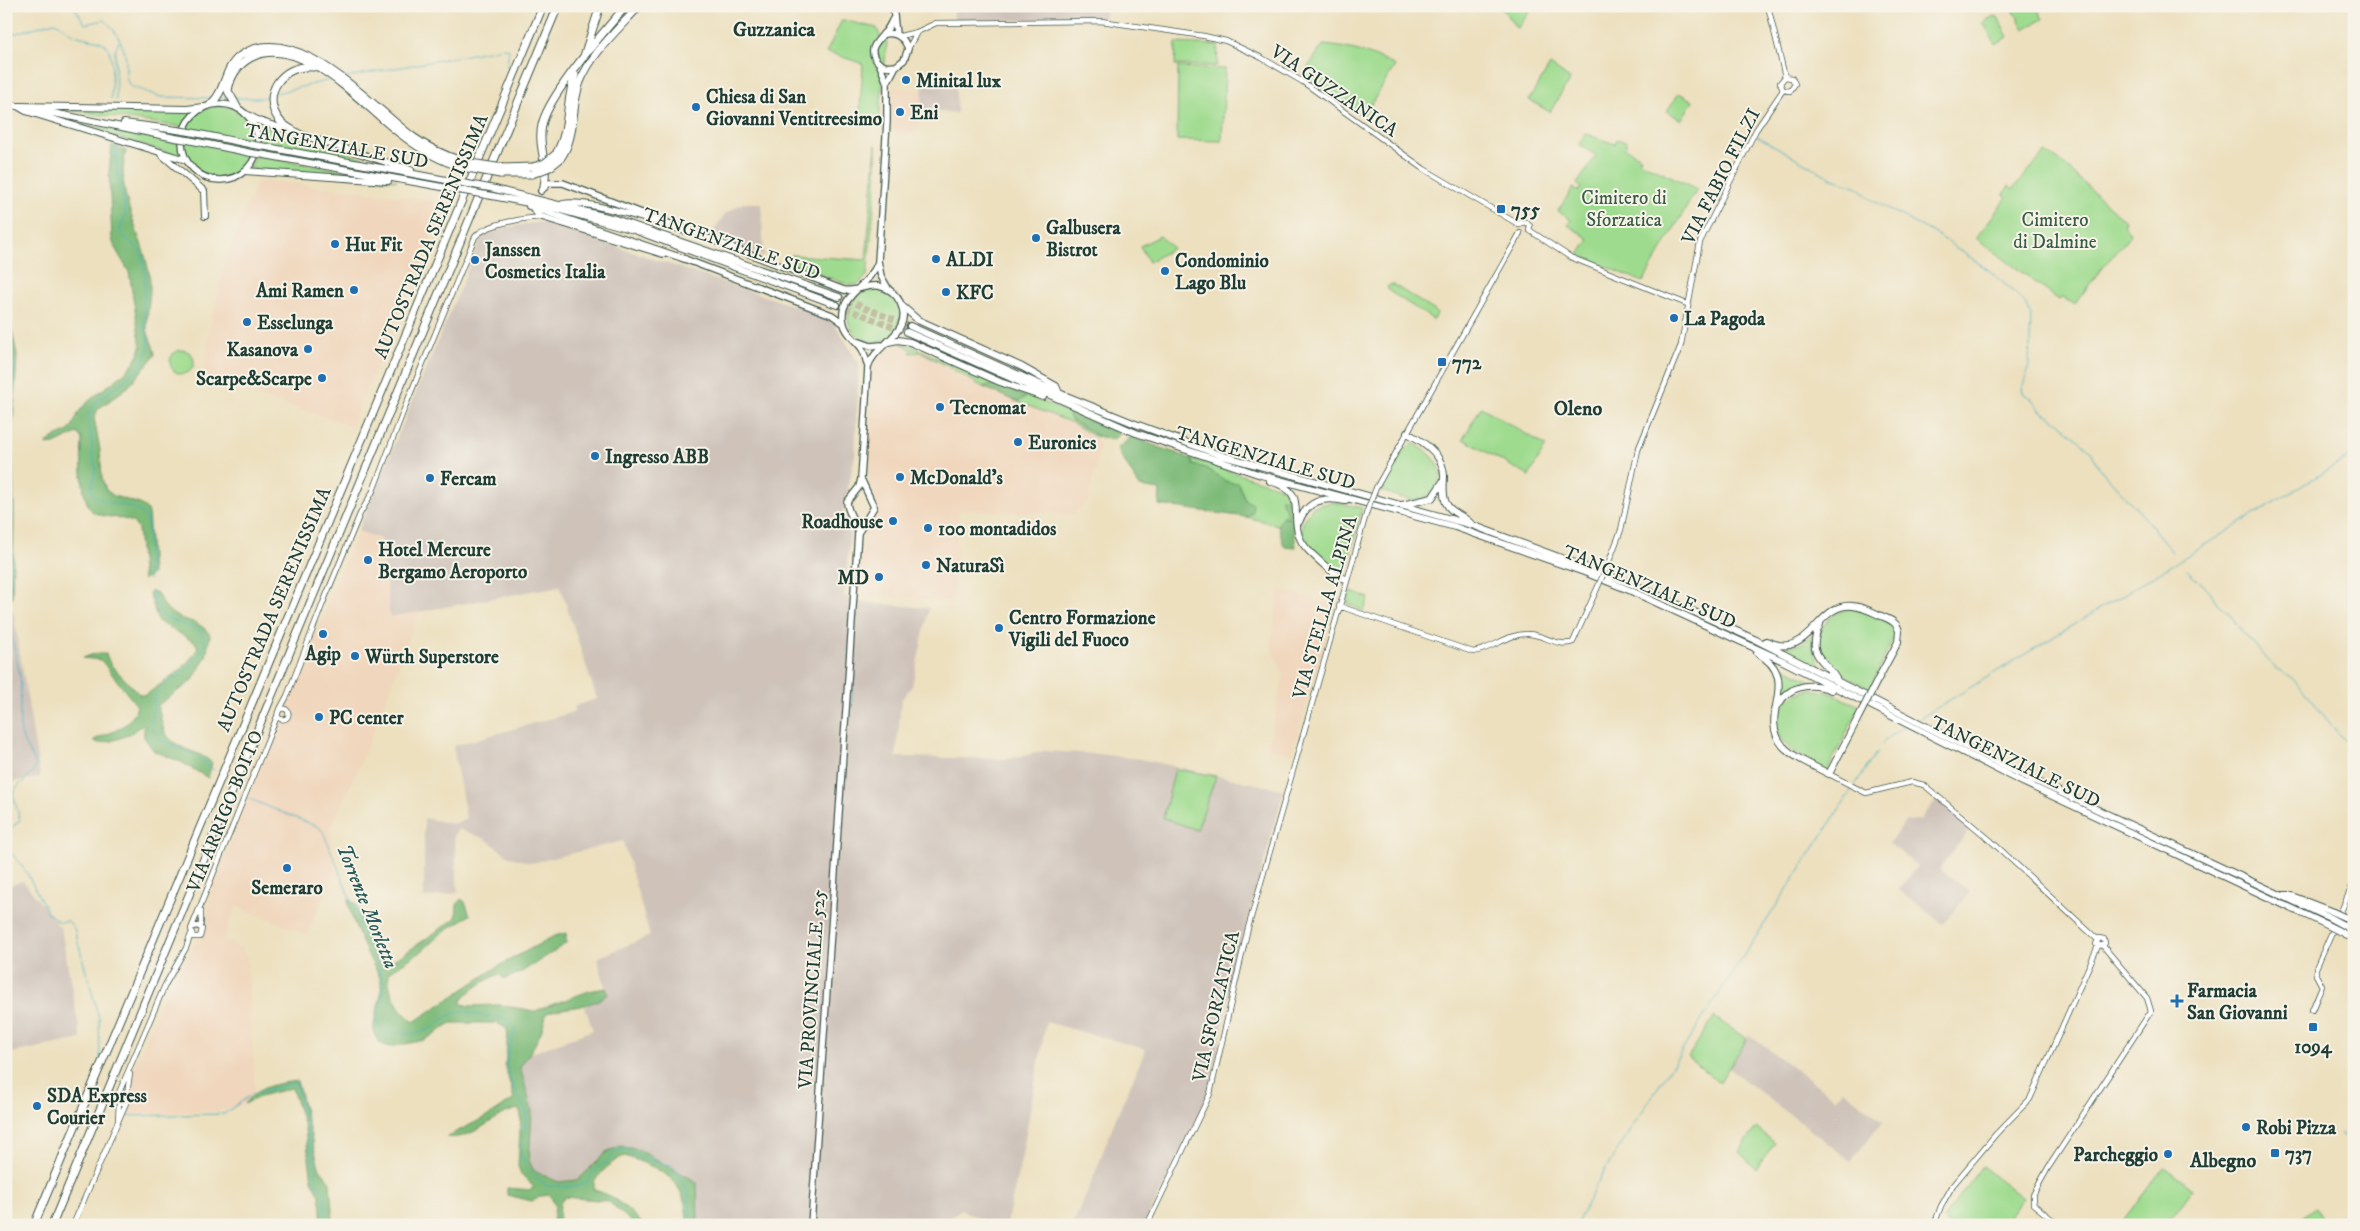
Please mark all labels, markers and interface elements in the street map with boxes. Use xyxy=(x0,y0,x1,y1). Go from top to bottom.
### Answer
district label: Guzzanica xyxy=(733,18,816,43)
street label: VIA GUZZANICA xyxy=(1265,40,1403,143)
place label: Minital lux xyxy=(916,70,1002,93)
marker: Minital lux xyxy=(900,74,912,86)
place label: Chiesa di San Giovanni Ventitreesimo xyxy=(706,86,882,131)
marker: Chiesa di San Giovanni Ventitreesimo xyxy=(690,101,702,113)
place label: Eni xyxy=(910,102,938,125)
street label: VIA FABIO FILZI xyxy=(1677,105,1766,249)
marker: Eni xyxy=(894,106,906,118)
street label: AUTOSTRADA SERENISSIMA xyxy=(369,110,494,362)
street label: TANGENZIALE SUD xyxy=(243,119,430,174)
park label: Cimitero di Sforzatica xyxy=(1581,187,1667,232)
place label: 755 xyxy=(1511,199,1540,222)
street label: TANGENZIALE SUD xyxy=(640,203,823,286)
marker: 755 xyxy=(1495,203,1507,215)
park label: Cimitero di Dalmine xyxy=(2013,209,2097,254)
place label: Galbusera Bistrot xyxy=(1046,217,1121,262)
marker: Galbusera Bistrot xyxy=(1030,232,1042,244)
place label: Hut Fit xyxy=(345,234,403,257)
marker: Hut Fit xyxy=(329,238,341,250)
place label: Janssen Cosmetics Italia xyxy=(483,239,606,284)
place label: ALDI xyxy=(945,249,994,272)
place label: Condominio Lago Blu xyxy=(1175,250,1269,295)
marker: ALDI xyxy=(930,253,942,265)
marker: Janssen Cosmetics Italia xyxy=(469,254,481,266)
marker: Condominio Lago Blu xyxy=(1159,265,1171,277)
place label: Ami Ramen xyxy=(255,280,345,303)
place label: KFC xyxy=(956,282,994,305)
marker: Ami Ramen xyxy=(348,284,360,296)
marker: KFC xyxy=(940,286,952,298)
place label: La Pagoda xyxy=(1684,308,1766,331)
place label: Esselunga xyxy=(257,312,334,335)
marker: La Pagoda xyxy=(1668,312,1680,324)
marker: Esselunga xyxy=(241,316,253,328)
place label: Kasanova xyxy=(227,339,299,362)
marker: Kasanova xyxy=(302,343,314,355)
place label: 772 xyxy=(1452,352,1482,375)
marker: 772 xyxy=(1436,356,1448,368)
place label: Scarpe&Scarpe xyxy=(196,368,312,391)
marker: Scarpe&Scarpe xyxy=(316,372,328,384)
place label: Tecnomat xyxy=(949,397,1027,420)
district label: Oleno xyxy=(1554,397,1602,422)
marker: Tecnomat xyxy=(934,401,946,413)
street label: TANGENZIALE SUD xyxy=(1173,422,1358,495)
place label: Euronics xyxy=(1028,432,1097,455)
marker: Euronics xyxy=(1012,436,1024,448)
place label: Ingresso ABB xyxy=(605,446,709,469)
marker: Ingresso ABB xyxy=(589,450,601,462)
place label: McDonald's xyxy=(910,467,1003,490)
place label: Fercam xyxy=(440,468,497,491)
marker: McDonald's xyxy=(894,471,906,483)
marker: Fercam xyxy=(424,472,436,484)
street label: AUTOSTRADA SERENISSIMA xyxy=(212,483,337,735)
place label: Roadhouse xyxy=(801,511,883,534)
street label: VIA STELLA ALPINA xyxy=(1288,512,1363,703)
marker: Roadhouse xyxy=(887,515,899,527)
place label: 100 montadidos xyxy=(938,518,1057,541)
marker: 100 montadidos xyxy=(922,522,934,534)
place label: Hotel Mercure Bergamo Aeroporto xyxy=(378,539,527,584)
street label: TANGENZIALE SUD xyxy=(1559,540,1739,634)
marker: Hotel Mercure Bergamo Aeroporto xyxy=(362,554,374,566)
place label: NaturaSì xyxy=(936,555,1005,578)
marker: NaturaSì xyxy=(920,559,932,571)
place label: MD xyxy=(837,567,869,590)
marker: MD xyxy=(873,571,885,583)
place label: Centro Formazione Vigili del Fuoco xyxy=(1008,607,1156,652)
marker: Centro Formazione Vigili del Fuoco xyxy=(993,622,1005,634)
marker: Agip xyxy=(317,628,329,640)
place label: Agip xyxy=(304,643,341,666)
place label: Würth Superstore xyxy=(364,646,499,669)
marker: Würth Superstore xyxy=(349,650,361,662)
place label: PC center xyxy=(329,707,405,730)
marker: PC center xyxy=(313,711,325,723)
street label: TANGENZIALE SUD xyxy=(1927,711,2104,813)
street label: VIA ARRIGO BOITO xyxy=(182,727,268,897)
water label: Torrente Morletta xyxy=(330,841,403,973)
marker: Semeraro xyxy=(281,862,293,874)
place label: Semeraro xyxy=(251,877,323,900)
street label: VIA PROVINCIALE 525 xyxy=(794,888,831,1091)
street label: VIA SFORZATICA xyxy=(1188,928,1245,1085)
place label: Farmacia San Giovanni xyxy=(2187,980,2288,1025)
marker: Farmacia San Giovanni xyxy=(2171,995,2183,1007)
marker: 1094 xyxy=(2307,1021,2319,1033)
place label: 1094 xyxy=(2294,1036,2333,1059)
place label: SDA Express Courier xyxy=(47,1085,148,1130)
marker: SDA Express Courier xyxy=(31,1100,43,1112)
place label: Robi Pizza xyxy=(2256,1117,2337,1140)
marker: Robi Pizza xyxy=(2240,1121,2252,1133)
place label: 737 xyxy=(2285,1143,2312,1166)
place label: Parcheggio xyxy=(2073,1144,2158,1167)
marker: 737 xyxy=(2269,1147,2281,1159)
marker: Parcheggio xyxy=(2162,1148,2174,1160)
district label: Albegno xyxy=(2189,1149,2256,1174)

